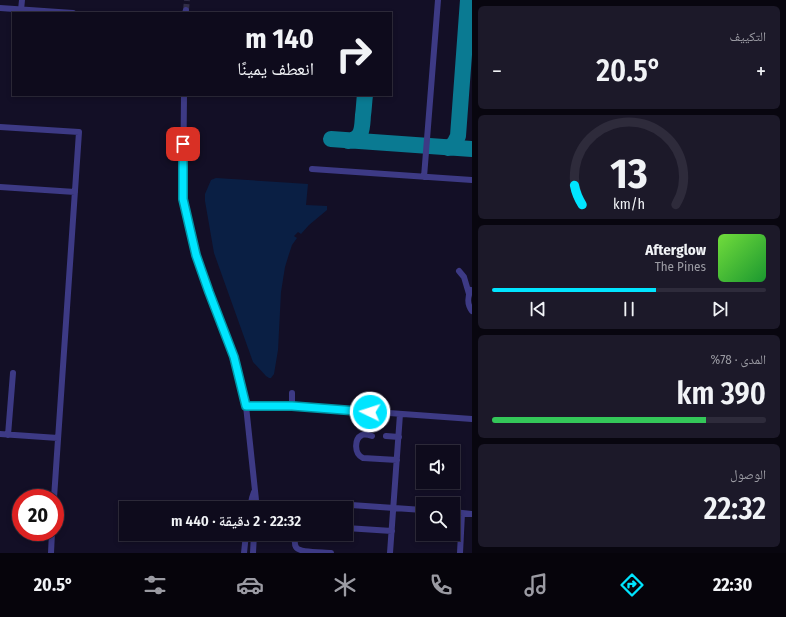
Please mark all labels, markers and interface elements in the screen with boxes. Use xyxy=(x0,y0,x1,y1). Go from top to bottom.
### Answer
text: 140 m xyxy=(245,22,314,55)
icon: right xyxy=(328,28,380,80)
text: التكييف xyxy=(730,29,766,44)
text: 20.5° xyxy=(596,53,662,89)
text: انعطف يمينًا xyxy=(237,58,314,80)
text: − xyxy=(492,58,502,85)
text: + xyxy=(756,58,766,85)
pin xyxy=(166,127,200,161)
icon: arrive xyxy=(172,133,194,155)
text: 13 xyxy=(610,149,648,199)
text: km/h xyxy=(613,196,645,213)
text: Afterglow xyxy=(645,241,706,259)
text: The Pines xyxy=(655,259,706,274)
icon: previous xyxy=(527,298,549,320)
icon: pause xyxy=(618,298,640,320)
icon: next xyxy=(709,298,731,320)
text: المدى · 78% xyxy=(710,352,766,367)
text: 390 km xyxy=(676,376,766,412)
position arrow xyxy=(349,391,391,433)
map controls xyxy=(416,445,460,541)
button: sound xyxy=(416,445,460,489)
text: الوصول xyxy=(730,467,766,482)
speed limit sign: 20 xyxy=(12,489,64,541)
text: 22:32 xyxy=(704,491,766,527)
button: search xyxy=(416,497,460,541)
text: 22:32 · 2 دقيقة · 440 m xyxy=(171,512,301,530)
icon: filters xyxy=(141,571,169,599)
icon: car xyxy=(236,571,264,599)
icon: climate xyxy=(331,571,359,599)
icon: phone xyxy=(427,571,455,599)
icon: music xyxy=(522,571,550,599)
icon: directions xyxy=(618,571,646,599)
text: 20.5° xyxy=(34,574,73,596)
text: 22:30 xyxy=(713,574,752,596)

